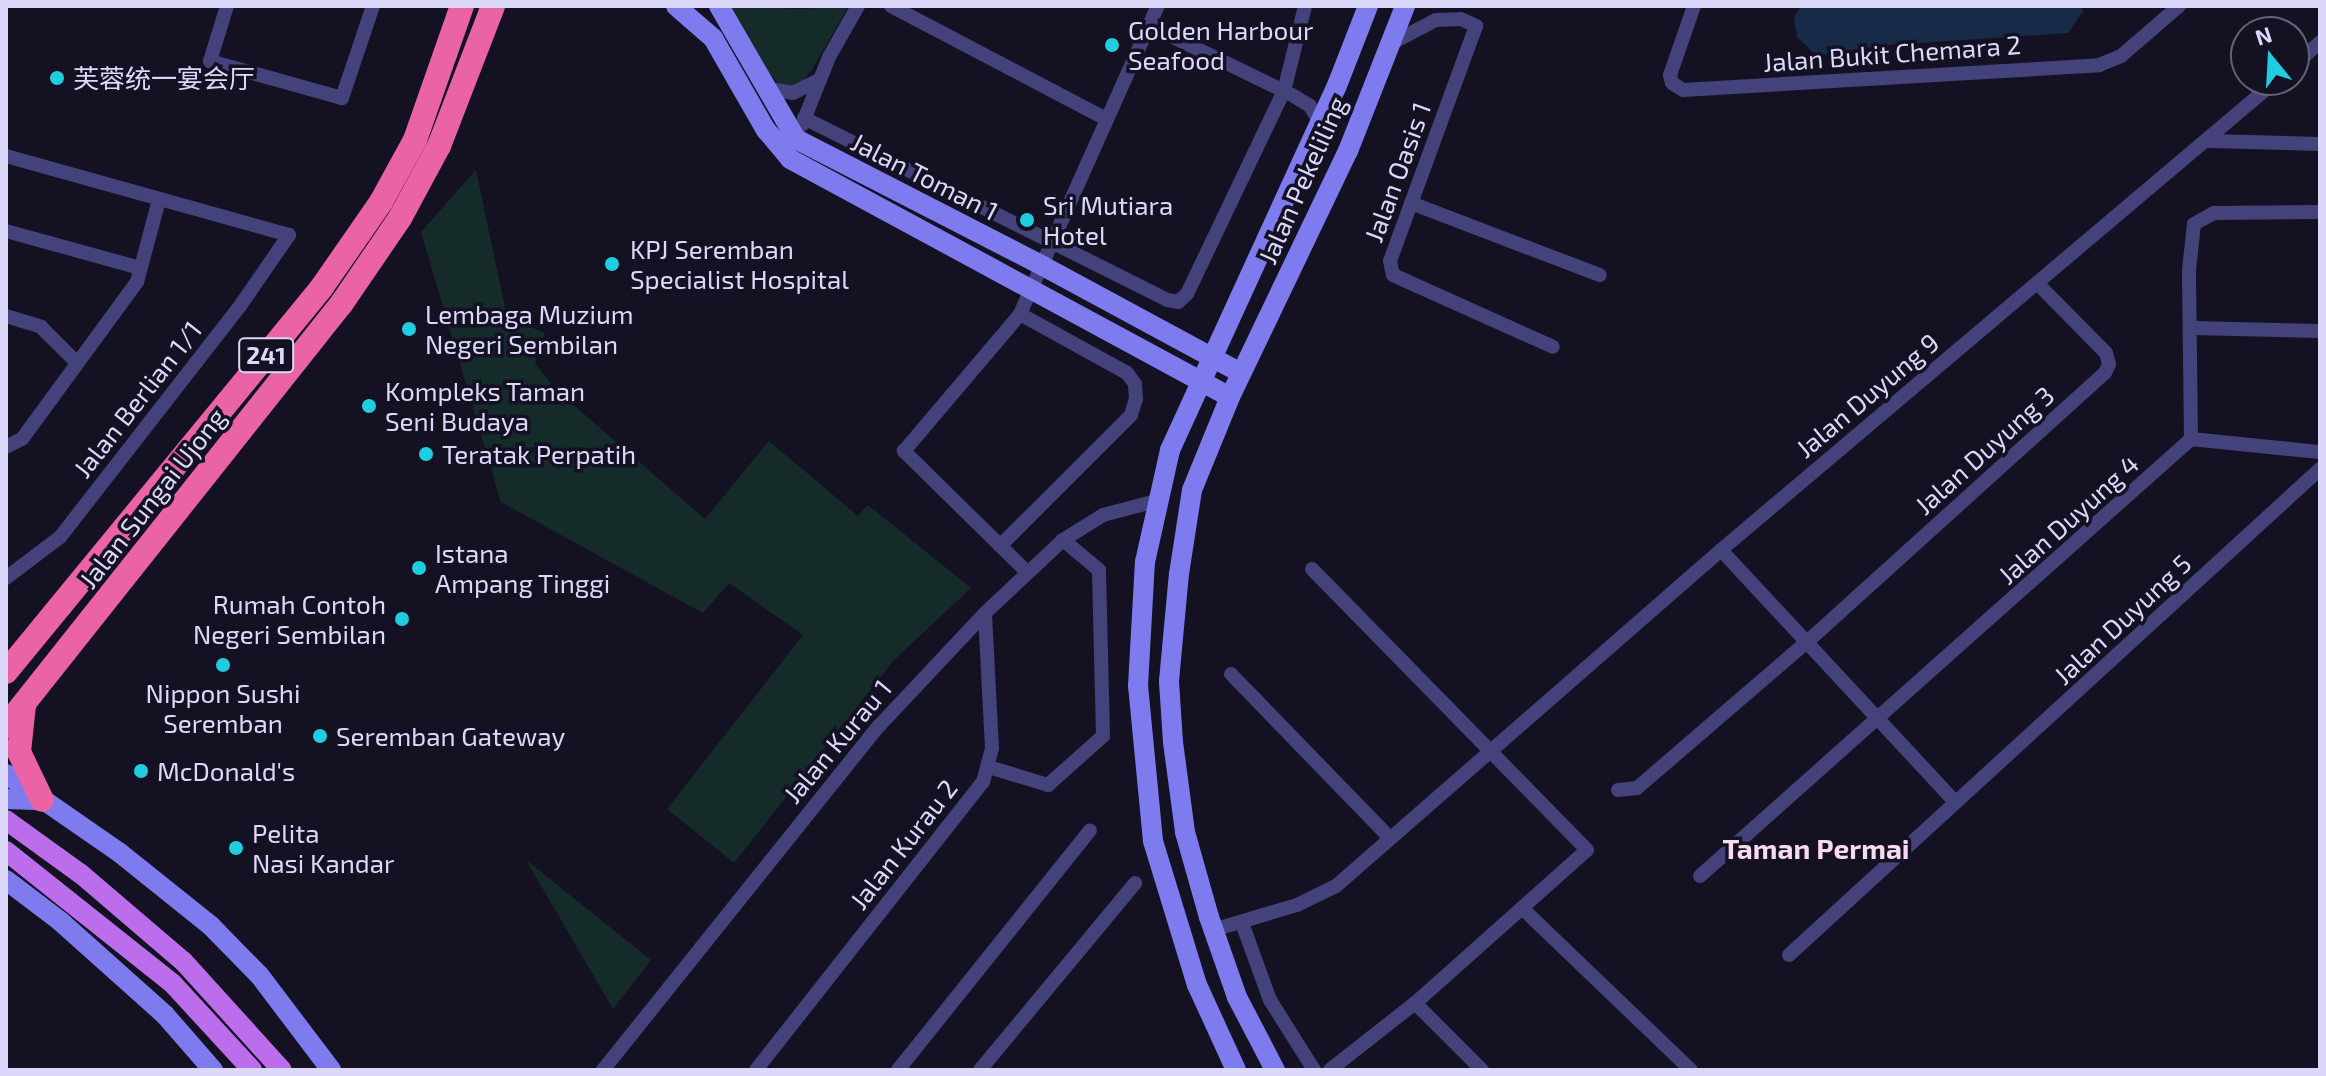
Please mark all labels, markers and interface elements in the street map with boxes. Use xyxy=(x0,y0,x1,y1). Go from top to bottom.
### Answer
place label: Golden Harbour Seafood xyxy=(1128,14,1313,76)
north arrow xyxy=(2230,16,2310,96)
text: N xyxy=(2252,20,2275,50)
street label: Jalan Bukit Chemara 2 xyxy=(1762,28,2022,78)
marker: Golden Harbour Seafood xyxy=(1103,36,1121,54)
place label: 芙蓉统一宴会厅 xyxy=(73,62,255,94)
marker: 芙蓉统一宴会厅 xyxy=(48,69,66,87)
street label: Jalan Pekeliling xyxy=(1251,91,1353,269)
street label: Jalan Oasis 1 xyxy=(1357,98,1437,246)
street label: Jalan Toman 1 xyxy=(846,125,1004,227)
place label: Sri Mutiara Hotel xyxy=(1043,189,1173,250)
marker: Sri Mutiara Hotel xyxy=(1018,211,1036,229)
place label: KPJ Seremban Specialist Hospital xyxy=(630,233,849,294)
marker: KPJ Seremban Specialist Hospital xyxy=(601,253,623,275)
place label: Lembaga Muzium Negeri Sembilan xyxy=(425,298,634,360)
street label: Jalan Berlian 1/1 xyxy=(66,315,208,483)
marker: Lembaga Muzium Negeri Sembilan xyxy=(400,320,418,338)
street label: Jalan Duyung 9 xyxy=(1789,326,1945,464)
road number: 241 xyxy=(238,335,294,375)
place label: Kompleks Taman Seni Budaya xyxy=(385,375,586,436)
street label: Jalan Duyung 3 xyxy=(1908,379,2060,521)
marker: Kompleks Taman Seni Budaya xyxy=(360,397,378,415)
street label: Jalan Sungai Ujong xyxy=(72,402,232,594)
place label: Teratak Perpatih xyxy=(442,438,636,470)
marker: Teratak Perpatih xyxy=(417,445,435,463)
street label: Jalan Duyung 4 xyxy=(1991,448,2145,590)
place label: Istana Ampang Tinggi xyxy=(435,537,611,598)
street label: Jalan Duyung 5 xyxy=(2047,548,2197,690)
marker: Istana Ampang Tinggi xyxy=(410,559,428,577)
place label: Rumah Contoh Negeri Sembilan xyxy=(193,588,386,650)
marker: Rumah Contoh Negeri Sembilan xyxy=(393,610,411,628)
marker: Nippon Sushi Seremban xyxy=(214,656,232,674)
street label: Jalan Kurau 1 xyxy=(776,673,898,809)
place label: Nippon Sushi Seremban xyxy=(146,677,300,738)
place label: Seremban Gateway xyxy=(336,720,565,752)
marker: Seremban Gateway xyxy=(311,727,329,745)
place label: McDonald's xyxy=(157,755,295,787)
marker: McDonald's xyxy=(132,762,150,780)
street label: Jalan Kurau 2 xyxy=(843,773,963,915)
place label: Pelita Nasi Kandar xyxy=(252,817,394,878)
district label: Taman Permai xyxy=(1722,831,1910,865)
marker: Pelita Nasi Kandar xyxy=(227,839,245,857)

